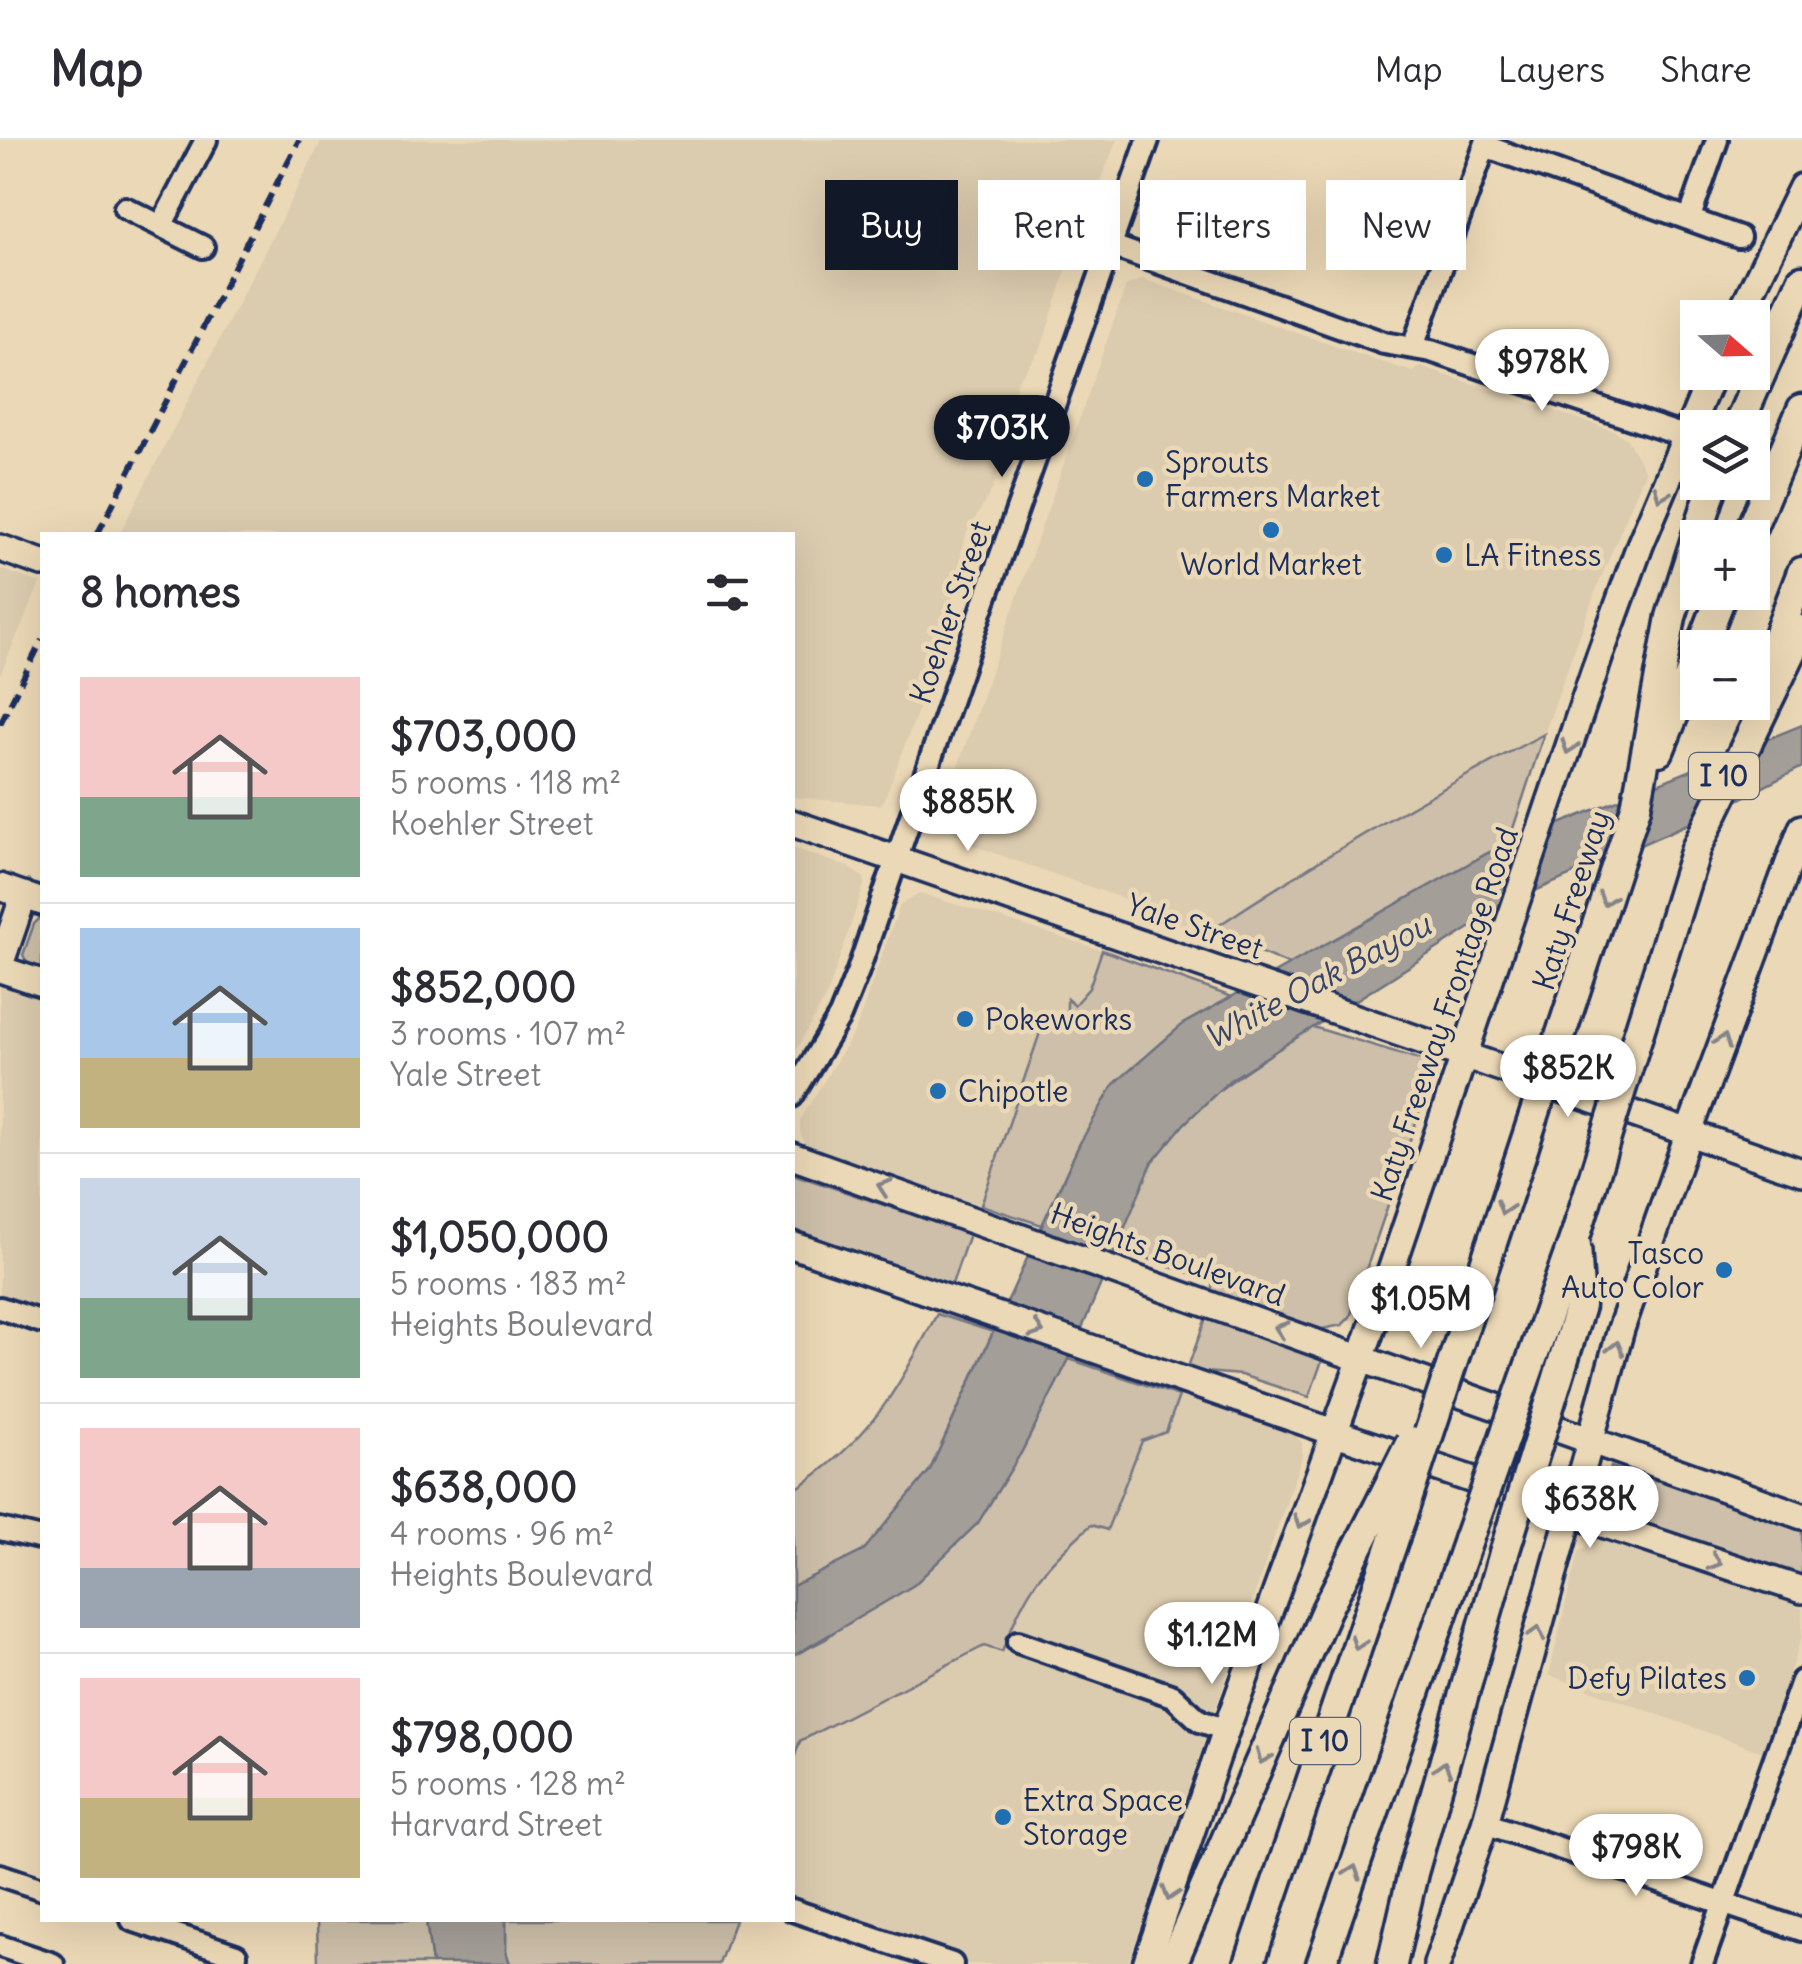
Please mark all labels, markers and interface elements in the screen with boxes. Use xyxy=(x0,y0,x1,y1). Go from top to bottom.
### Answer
text: Map xyxy=(50,39,143,99)
text: Map xyxy=(1375,47,1443,91)
text: Layers xyxy=(1498,47,1605,91)
text: Share xyxy=(1660,47,1752,91)
chip: Buy xyxy=(825,180,958,270)
chip: Rent xyxy=(978,180,1120,270)
chip: Filters xyxy=(1140,180,1306,270)
chip: New xyxy=(1326,180,1466,270)
north arrow xyxy=(1680,300,1770,390)
map controls xyxy=(1680,300,1770,720)
pin: $978K xyxy=(1472,329,1612,414)
text: $978K xyxy=(1497,341,1587,382)
pin: $703K xyxy=(932,395,1072,480)
text: $703K xyxy=(956,407,1048,448)
button: layers xyxy=(1680,410,1770,500)
place label: Sprouts Farmers Market xyxy=(1165,443,1380,515)
marker: Sprouts Farmers Market xyxy=(1134,468,1156,490)
one-way arrow xyxy=(1652,484,1672,502)
street label: Koehler Street xyxy=(901,516,999,708)
marker: World Market xyxy=(1260,519,1282,541)
button: + xyxy=(1680,520,1770,610)
place label: LA Fitness xyxy=(1464,536,1601,574)
marker: LA Fitness xyxy=(1433,544,1455,566)
place label: World Market xyxy=(1180,545,1362,583)
icon: filters xyxy=(700,565,755,620)
text: 8 homes xyxy=(80,566,241,618)
button: − xyxy=(1680,630,1770,720)
text: $703,000 xyxy=(390,710,577,762)
icon: home xyxy=(160,717,280,837)
one-way arrow xyxy=(1560,738,1581,755)
road number: I 10 xyxy=(1689,753,1759,799)
text: 5 rooms · 118 m² xyxy=(390,762,621,803)
pin: $885K xyxy=(898,769,1038,854)
text: $885K xyxy=(922,781,1014,822)
text: Koehler Street xyxy=(390,803,594,844)
street label: Katy Freeway xyxy=(1524,805,1618,995)
street label: Katy Freeway Frontage Road xyxy=(1362,822,1526,1206)
street label: Yale Street xyxy=(1122,885,1268,967)
one-way arrow xyxy=(1597,890,1617,907)
water label: White Oak Bayou xyxy=(1197,903,1439,1058)
text: $852,000 xyxy=(390,961,576,1013)
icon: home xyxy=(160,968,280,1088)
place label: Pokeworks xyxy=(985,1000,1132,1038)
marker: Pokeworks xyxy=(954,1008,976,1030)
text: 3 rooms · 107 m² xyxy=(390,1013,626,1054)
one-way arrow xyxy=(1711,1033,1731,1051)
pin: $852K xyxy=(1498,1035,1638,1120)
text: $852K xyxy=(1522,1047,1614,1088)
text: Yale Street xyxy=(390,1054,541,1095)
place label: Chipotle xyxy=(958,1072,1069,1110)
marker: Chipotle xyxy=(927,1080,949,1102)
one-way arrow xyxy=(876,1179,893,1199)
street label: Heights Boulevard xyxy=(1045,1194,1291,1314)
one-way arrow xyxy=(1496,1199,1516,1216)
text: $1,050,000 xyxy=(390,1211,609,1263)
icon: home xyxy=(160,1218,280,1338)
place label: Tasco Auto Color xyxy=(1561,1234,1704,1306)
marker: Tasco Auto Color xyxy=(1713,1259,1735,1281)
text: 5 rooms · 183 m² xyxy=(390,1263,627,1304)
pin: $1.05M xyxy=(1340,1266,1502,1351)
text: $1.05M xyxy=(1370,1278,1472,1319)
text: Heights Boulevard xyxy=(390,1304,653,1345)
one-way arrow xyxy=(1027,1318,1044,1338)
one-way arrow xyxy=(1273,1320,1290,1341)
one-way arrow xyxy=(1605,1340,1626,1357)
text: $638,000 xyxy=(390,1461,577,1513)
pin: $638K xyxy=(1520,1466,1660,1551)
icon: home xyxy=(160,1468,280,1588)
text: $638K xyxy=(1544,1478,1636,1519)
one-way arrow xyxy=(1292,1512,1313,1529)
text: 4 rooms · 96 m² xyxy=(390,1513,614,1554)
one-way arrow xyxy=(1706,1551,1723,1571)
text: Heights Boulevard xyxy=(390,1554,653,1595)
pin: $1.12M xyxy=(1131,1602,1293,1687)
text: $1.12M xyxy=(1166,1614,1258,1655)
one-way arrow xyxy=(1526,1625,1547,1642)
one-way arrow xyxy=(1349,1634,1370,1651)
place label: Defy Pilates xyxy=(1567,1659,1727,1697)
marker: Defy Pilates xyxy=(1736,1667,1758,1689)
text: $798,000 xyxy=(390,1711,574,1763)
icon: home xyxy=(160,1718,280,1838)
road number: I 10 xyxy=(1290,1718,1360,1764)
one-way arrow xyxy=(1255,1747,1275,1765)
one-way arrow xyxy=(1431,1760,1452,1777)
text: 5 rooms · 128 m² xyxy=(390,1763,626,1804)
place label: Extra Space Storage xyxy=(1023,1781,1183,1853)
text: Harvard Street xyxy=(390,1804,602,1845)
marker: Extra Space Storage xyxy=(992,1806,1014,1828)
pin: $798K xyxy=(1566,1814,1706,1899)
text: $798K xyxy=(1591,1826,1681,1867)
one-way arrow xyxy=(1341,1864,1361,1881)
one-way arrow xyxy=(1161,1885,1181,1902)

